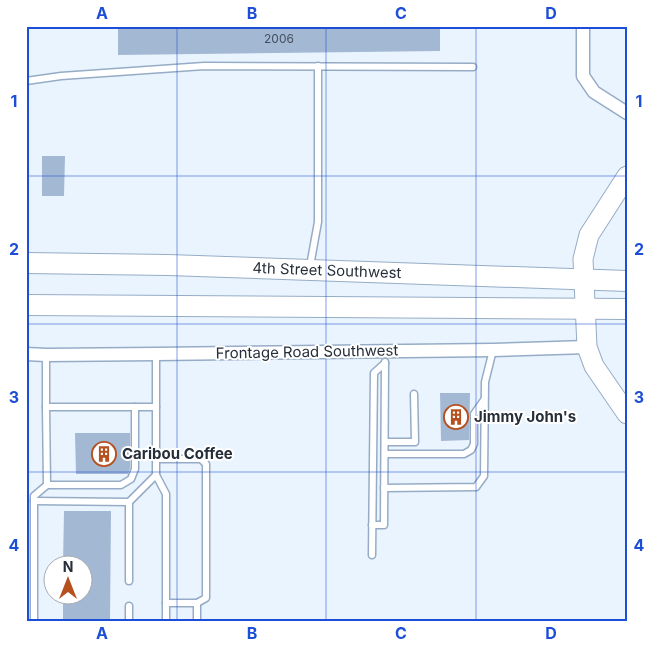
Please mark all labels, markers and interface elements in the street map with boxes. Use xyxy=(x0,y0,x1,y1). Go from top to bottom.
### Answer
text: A xyxy=(96,3,108,23)
text: B xyxy=(247,3,257,23)
text: C xyxy=(395,3,407,23)
text: D xyxy=(545,3,557,23)
house number: 2006 xyxy=(264,31,294,46)
text: 1 xyxy=(11,91,17,111)
text: 1 xyxy=(636,91,642,111)
text: 2 xyxy=(9,239,19,259)
text: 2 xyxy=(634,239,644,259)
street label: 4th Street Southwest xyxy=(252,258,402,282)
street label: Frontage Road Southwest xyxy=(216,340,398,363)
text: 3 xyxy=(9,387,19,407)
text: 3 xyxy=(634,387,644,407)
building icon: Jimmy John's xyxy=(443,404,469,430)
place label: Jimmy John's xyxy=(474,407,576,426)
building icon: Caribou Coffee xyxy=(91,441,117,467)
place label: Caribou Coffee xyxy=(122,444,233,463)
text: 4 xyxy=(9,535,20,555)
text: 4 xyxy=(634,535,645,555)
north arrow xyxy=(42,554,92,604)
text: N xyxy=(63,558,73,575)
text: A xyxy=(96,623,108,643)
text: B xyxy=(247,623,257,643)
text: C xyxy=(395,623,407,643)
text: D xyxy=(545,623,557,643)

